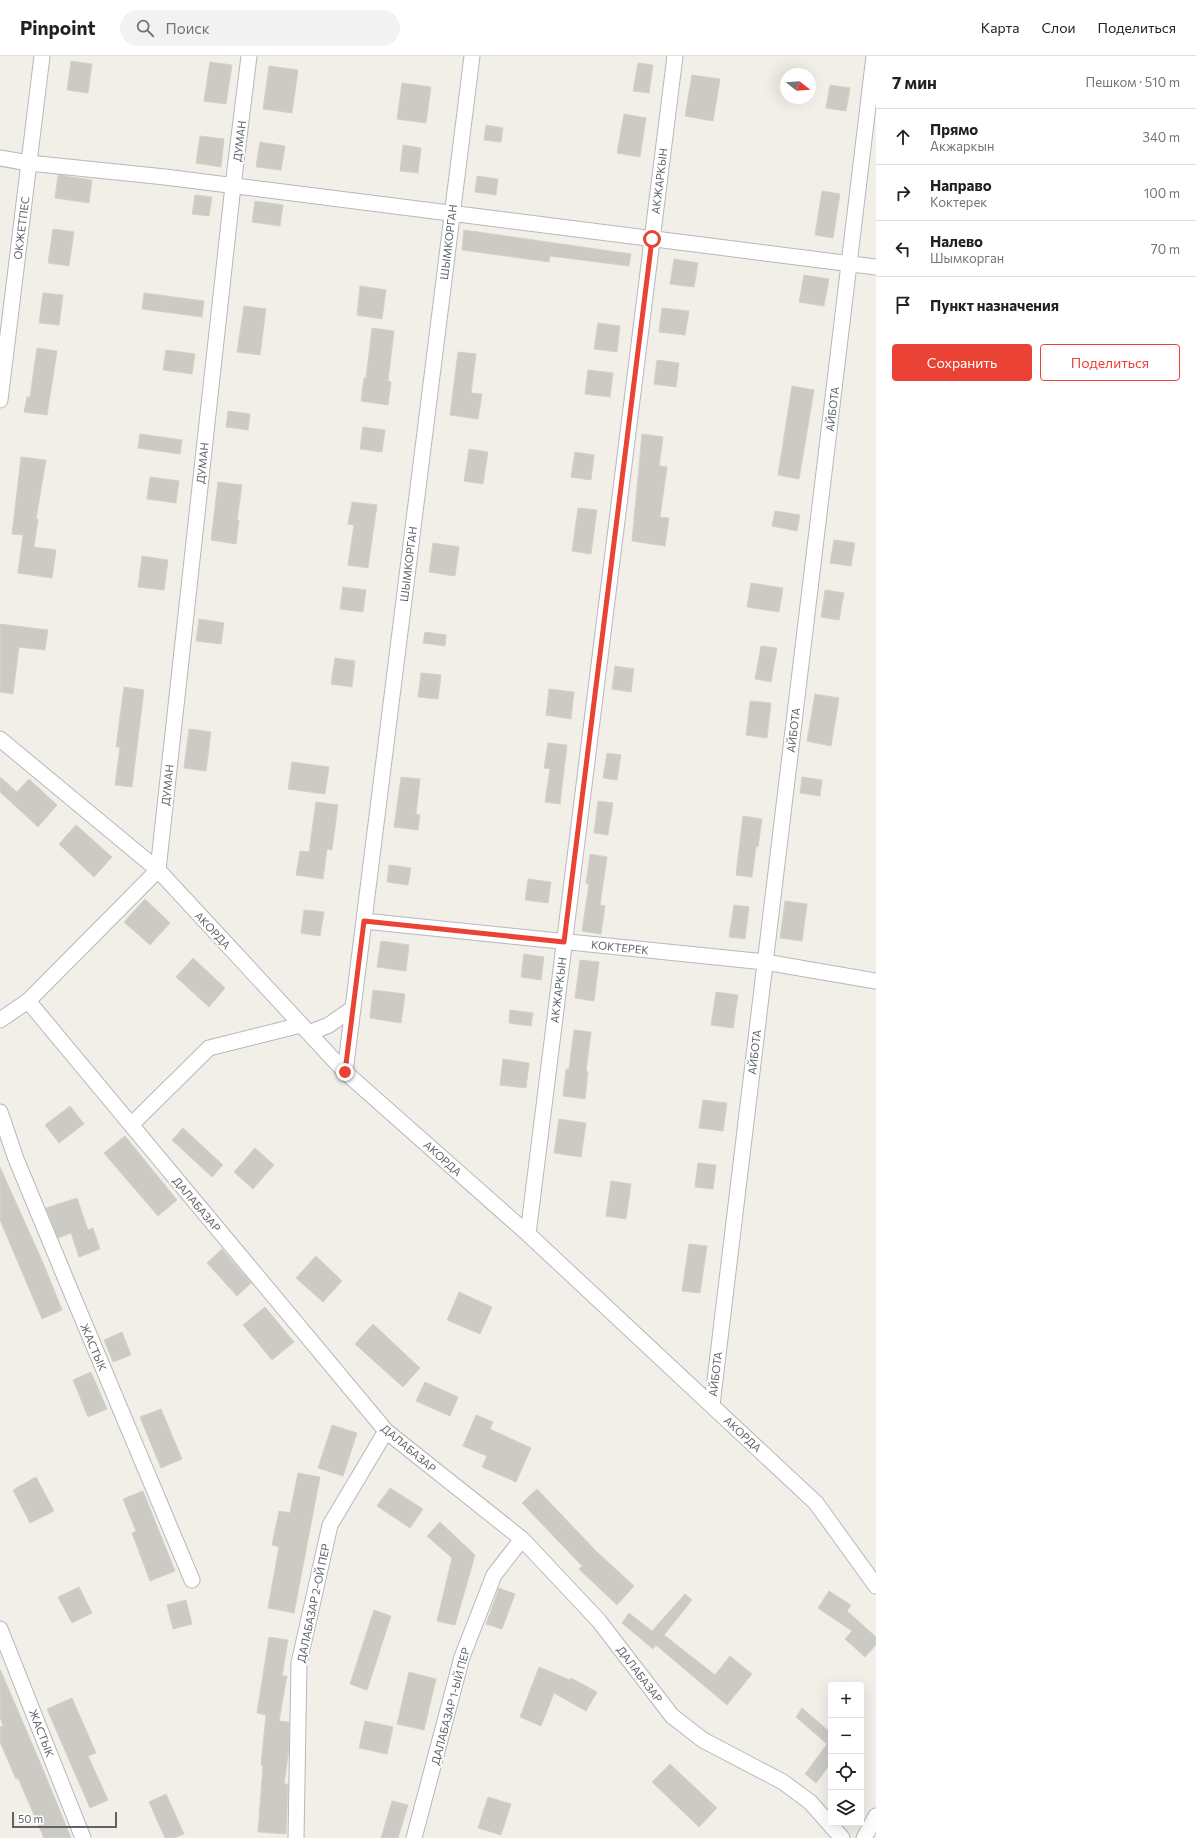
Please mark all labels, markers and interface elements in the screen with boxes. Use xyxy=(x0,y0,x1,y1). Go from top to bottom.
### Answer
search box xyxy=(120,10,400,46)
text: Pinpoint xyxy=(20,16,96,39)
icon: search xyxy=(134,17,156,39)
text: Поиск xyxy=(166,19,210,37)
text: Карта xyxy=(981,19,1019,36)
text: Слои xyxy=(1041,19,1076,36)
text: Поделиться xyxy=(1098,19,1176,36)
north arrow xyxy=(780,68,816,104)
text: 7 мин xyxy=(892,72,937,93)
text: Пешком · 510 m xyxy=(1086,74,1180,90)
street label: ДУМАН xyxy=(230,120,248,162)
text: Прямо xyxy=(930,120,978,138)
icon: ahead xyxy=(892,126,914,148)
text: 340 m xyxy=(1142,129,1180,145)
text: Акжаркын xyxy=(930,138,994,154)
street label: АКЖАРКЫН xyxy=(649,147,669,215)
text: Направо xyxy=(930,176,992,194)
icon: right xyxy=(892,182,914,204)
text: 100 m xyxy=(1144,185,1180,201)
text: Коктерек xyxy=(930,194,987,210)
street label: ОКЖЕТПЕС xyxy=(11,196,31,260)
street label: ШЫМКОРГАН xyxy=(437,204,459,280)
route start xyxy=(643,230,661,248)
text: Налево xyxy=(930,232,983,250)
icon: left xyxy=(892,238,914,260)
text: 70 m xyxy=(1151,241,1180,257)
text: Шымкорган xyxy=(930,250,1004,266)
icon: arrive xyxy=(892,294,914,316)
text: Пункт назначения xyxy=(930,296,1059,314)
button: Сохранить xyxy=(892,344,1032,381)
button: Поделиться xyxy=(1040,344,1180,381)
street label: АЙБОТА xyxy=(822,385,841,432)
street label: ДУМАН xyxy=(193,442,211,484)
street label: ШЫМКОРГАН xyxy=(397,526,419,602)
street label: АЙБОТА xyxy=(783,706,802,753)
street label: ДУМАН xyxy=(158,764,176,806)
street label: АКОРДА xyxy=(192,909,234,952)
street label: КОКТЕРЕК xyxy=(591,938,650,957)
street label: АКЖАРКЫН xyxy=(548,956,568,1024)
street label: АЙБОТА xyxy=(744,1028,763,1075)
route end xyxy=(336,1063,354,1081)
street label: АКОРДА xyxy=(421,1138,465,1179)
street label: ДАЛАБАЗАР xyxy=(170,1174,224,1234)
street label: ЖАСТЫК xyxy=(78,1321,110,1373)
street label: АЙБОТА xyxy=(705,1350,724,1397)
street label: АКОРДА xyxy=(722,1413,765,1455)
street label: ДАЛАБАЗАР xyxy=(379,1421,439,1475)
street label: ДАЛАБАЗАР 2-ОЙ ПЕР xyxy=(293,1542,332,1664)
street label: ДАЛАБАЗАР xyxy=(615,1643,665,1705)
street label: ДАЛАБАЗАР 1-ЫЙ ПЕР xyxy=(427,1646,472,1766)
map controls xyxy=(828,1682,864,1826)
button: + xyxy=(828,1682,864,1718)
street label: ЖАСТЫК xyxy=(27,1707,57,1759)
button: − xyxy=(828,1718,864,1754)
button: locate xyxy=(828,1754,864,1790)
button: layers xyxy=(828,1790,864,1826)
scale bar xyxy=(12,1810,117,1829)
text: 50 m xyxy=(18,1812,43,1825)

